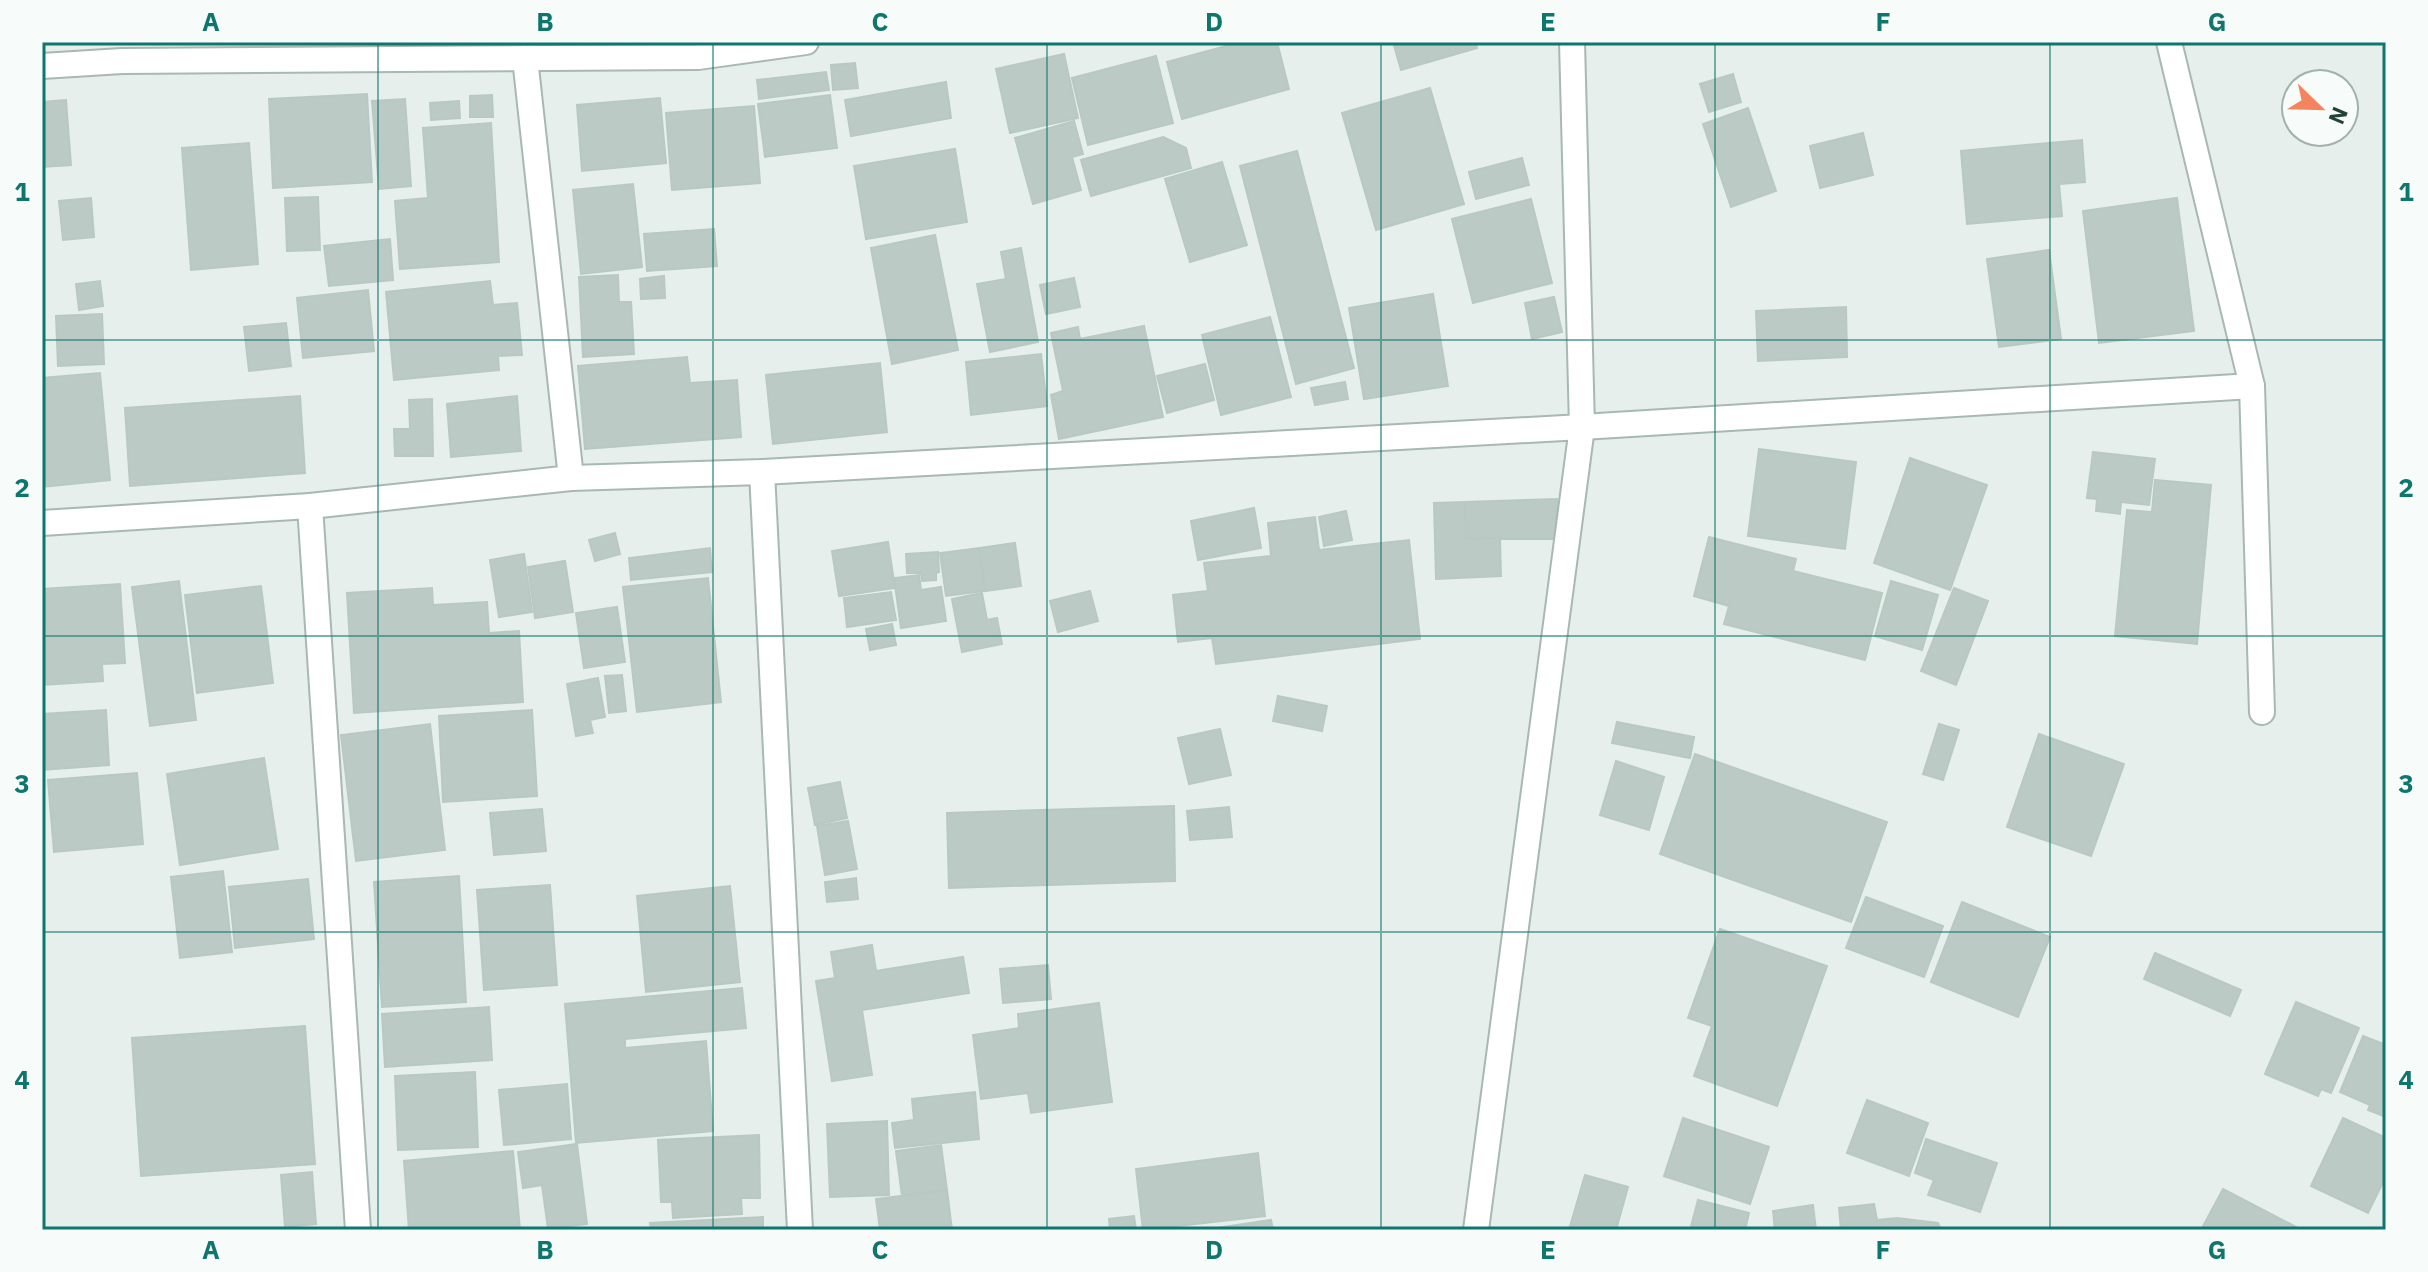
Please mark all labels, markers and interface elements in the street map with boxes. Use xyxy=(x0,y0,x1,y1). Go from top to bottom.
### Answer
text: A xyxy=(202,4,220,38)
text: B xyxy=(536,4,554,38)
text: C xyxy=(872,4,889,38)
text: D xyxy=(1205,4,1223,38)
text: E xyxy=(1540,4,1556,38)
text: F xyxy=(1875,4,1891,38)
text: G xyxy=(2208,4,2226,38)
north arrow xyxy=(2280,68,2360,148)
text: N xyxy=(2322,103,2355,129)
text: 1 xyxy=(14,174,30,208)
text: 1 xyxy=(2398,174,2414,208)
text: 2 xyxy=(14,470,30,504)
text: 2 xyxy=(2398,470,2414,504)
text: 3 xyxy=(14,766,30,800)
text: 3 xyxy=(2398,766,2414,800)
text: 4 xyxy=(14,1062,30,1096)
text: 4 xyxy=(2398,1062,2414,1096)
text: A xyxy=(202,1232,220,1266)
text: B xyxy=(536,1232,554,1266)
text: C xyxy=(872,1232,889,1266)
text: D xyxy=(1205,1232,1223,1266)
text: E xyxy=(1540,1232,1556,1266)
text: F xyxy=(1875,1232,1891,1266)
text: G xyxy=(2208,1232,2226,1266)

